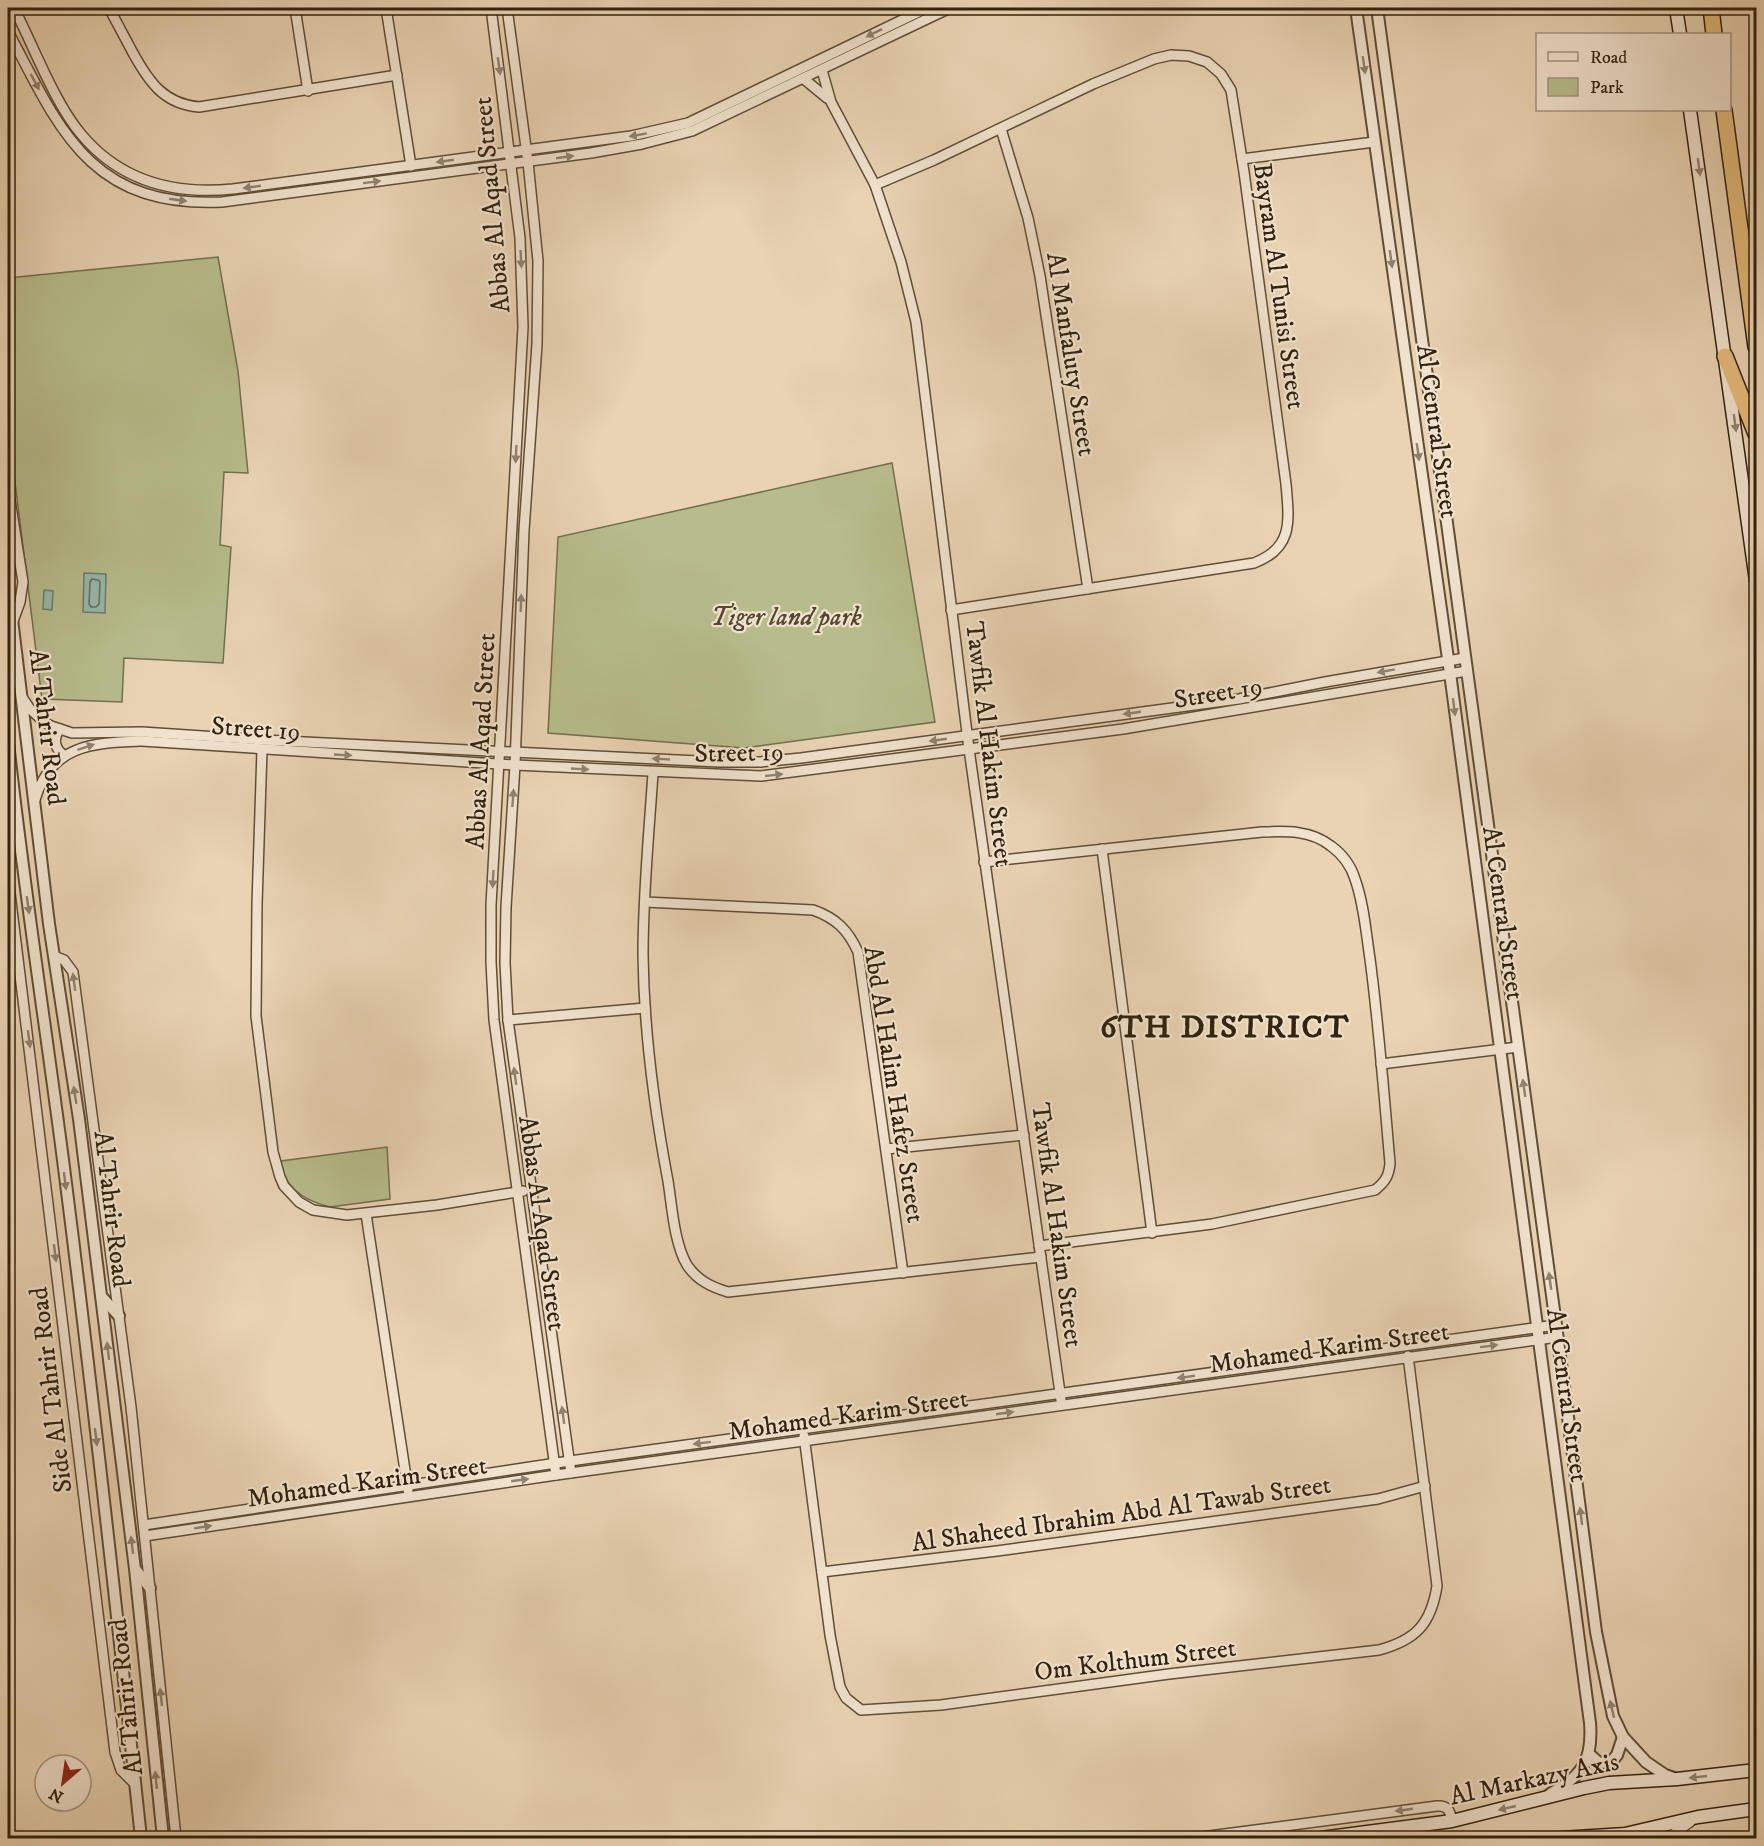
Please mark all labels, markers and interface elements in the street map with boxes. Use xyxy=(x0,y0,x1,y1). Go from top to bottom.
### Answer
one-way arrow xyxy=(866,29,883,38)
legend xyxy=(1536,33,1731,111)
text: Road xyxy=(1590,47,1627,69)
one-way arrow xyxy=(494,56,503,75)
one-way arrow xyxy=(1359,56,1368,75)
one-way arrow xyxy=(30,74,40,91)
text: Park xyxy=(1590,77,1624,99)
street label: Abbas Al Aqad Street xyxy=(467,96,518,314)
one-way arrow xyxy=(628,130,647,139)
one-way arrow xyxy=(556,152,575,161)
one-way arrow xyxy=(435,157,454,166)
one-way arrow xyxy=(1694,158,1703,177)
street label: Bayram Al Tunisi Street xyxy=(1245,161,1312,412)
one-way arrow xyxy=(362,178,381,187)
one-way arrow xyxy=(242,182,261,192)
one-way arrow xyxy=(169,196,188,205)
one-way arrow xyxy=(1386,249,1395,268)
one-way arrow xyxy=(516,250,525,269)
street label: Al Manfaluty Street xyxy=(1038,250,1103,458)
street label: Al Central Street xyxy=(1408,342,1465,520)
one-way arrow xyxy=(1730,413,1739,432)
one-way arrow xyxy=(1414,442,1423,461)
one-way arrow xyxy=(512,444,521,463)
one-way arrow xyxy=(517,594,526,613)
park label: Tiger land park xyxy=(710,601,862,634)
street label: Tawfik Al Hakim Street xyxy=(957,620,1020,869)
street label: Abbas Al Aqad Street xyxy=(459,632,504,850)
street label: Al Tahrir Road xyxy=(21,647,72,807)
one-way arrow xyxy=(1376,667,1395,676)
street label: Street 19 xyxy=(1171,670,1265,717)
one-way arrow xyxy=(1450,698,1459,717)
one-way arrow xyxy=(1122,709,1141,718)
street label: Street 19 xyxy=(210,710,302,749)
one-way arrow xyxy=(929,735,948,744)
street label: Street 19 xyxy=(694,736,784,771)
one-way arrow xyxy=(77,742,95,751)
one-way arrow xyxy=(333,750,352,760)
one-way arrow xyxy=(651,755,670,764)
one-way arrow xyxy=(570,764,589,773)
one-way arrow xyxy=(765,770,784,780)
one-way arrow xyxy=(508,789,518,808)
street label: Al Central Street xyxy=(1474,824,1531,1002)
one-way arrow xyxy=(488,870,497,889)
one-way arrow xyxy=(23,895,32,914)
street label: Abd Al Halim Hafez Street xyxy=(855,943,932,1225)
one-way arrow xyxy=(69,973,79,992)
district label: 6TH DISTRICT xyxy=(1100,1008,1350,1048)
one-way arrow xyxy=(24,1029,33,1048)
one-way arrow xyxy=(511,1067,520,1086)
one-way arrow xyxy=(1519,1078,1528,1097)
one-way arrow xyxy=(71,1086,80,1105)
street label: Tawfik Al Hakim Street xyxy=(1023,1101,1090,1350)
street label: Abbas Al Aqad Street xyxy=(510,1114,573,1333)
street label: Al Tahrir Road xyxy=(86,1129,137,1289)
one-way arrow xyxy=(60,1172,70,1191)
one-way arrow xyxy=(50,1244,59,1263)
one-way arrow xyxy=(1545,1272,1555,1291)
street label: Side Al Tahrir Road xyxy=(22,1285,80,1495)
street label: Al Central Street xyxy=(1538,1306,1595,1484)
street label: Mohamed Karim Street xyxy=(1207,1315,1451,1382)
one-way arrow xyxy=(1480,1341,1499,1351)
one-way arrow xyxy=(103,1342,113,1361)
one-way arrow xyxy=(1177,1372,1196,1381)
street label: Mohamed Karim Street xyxy=(726,1382,970,1449)
one-way arrow xyxy=(558,1405,567,1424)
one-way arrow xyxy=(995,1409,1014,1418)
one-way arrow xyxy=(91,1428,100,1447)
one-way arrow xyxy=(692,1438,711,1448)
street label: Mohamed Karim Street xyxy=(245,1449,489,1516)
street label: Al Shaheed Ibrahim Abd Al Tawab Street xyxy=(909,1469,1333,1560)
one-way arrow xyxy=(511,1476,530,1485)
one-way arrow xyxy=(1576,1507,1585,1526)
one-way arrow xyxy=(193,1522,212,1531)
one-way arrow xyxy=(127,1535,137,1554)
street label: Al Tahrir Road xyxy=(102,1617,151,1777)
street label: Om Kolthum Street xyxy=(1033,1632,1238,1689)
one-way arrow xyxy=(156,1687,166,1706)
one-way arrow xyxy=(1606,1699,1616,1718)
street label: Al Markazy Axis xyxy=(1447,1745,1622,1813)
north arrow xyxy=(33,1753,93,1813)
one-way arrow xyxy=(151,1771,161,1790)
one-way arrow xyxy=(1689,1772,1708,1782)
text: N xyxy=(46,1783,67,1807)
one-way arrow xyxy=(1497,1803,1516,1813)
one-way arrow xyxy=(1394,1806,1413,1815)

